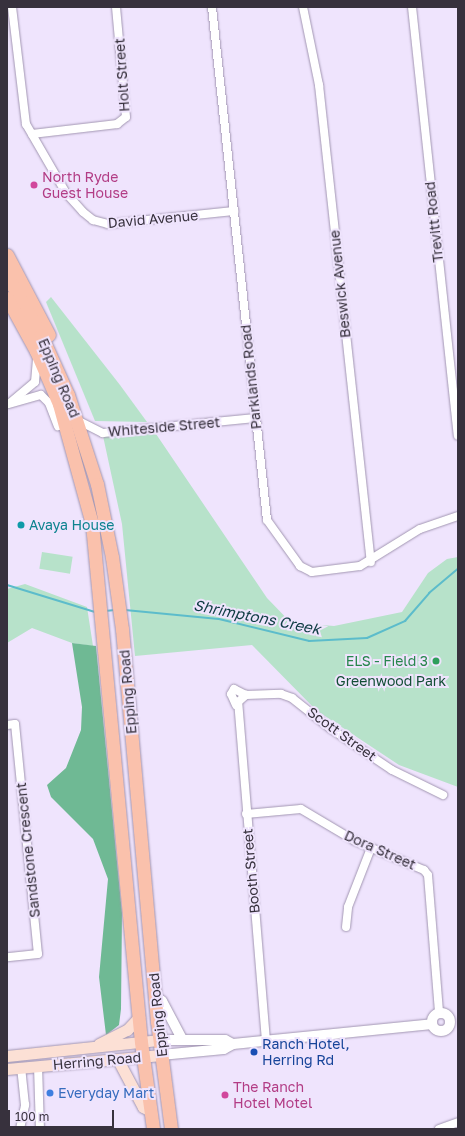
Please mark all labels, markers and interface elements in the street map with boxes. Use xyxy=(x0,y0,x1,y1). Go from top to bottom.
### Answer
street label: Holt Street xyxy=(111,38,133,112)
place label: North Ryde Guest House xyxy=(42,169,128,202)
marker: North Ryde Guest House xyxy=(29,180,39,190)
street label: Trevitt Road xyxy=(421,181,447,263)
street label: David Avenue xyxy=(107,207,199,231)
street label: Beswick Avenue xyxy=(326,229,354,339)
street label: Parklands Road xyxy=(237,324,265,430)
street label: Epping Road xyxy=(35,336,83,420)
street label: Whiteside Street xyxy=(107,414,221,440)
place label: Avaya House xyxy=(29,517,114,533)
marker: Avaya House xyxy=(16,520,26,530)
water label: Shrimptons Creek xyxy=(192,596,322,638)
street label: Epping Road xyxy=(116,649,140,735)
place label: ELS - Field 3 xyxy=(346,653,428,669)
marker: ELS - Field 3 xyxy=(431,656,441,666)
park label: Greenwood Park xyxy=(336,673,446,689)
street label: Scott Street xyxy=(304,703,380,765)
street label: Sandstone Crescent xyxy=(13,782,43,918)
street label: Dora Street xyxy=(342,827,418,873)
street label: Booth Street xyxy=(239,828,263,914)
street label: Epping Road xyxy=(145,972,171,1058)
place label: Ranch Hotel, Herring Rd xyxy=(262,1036,350,1068)
marker: Ranch Hotel, Herring Rd xyxy=(249,1047,259,1057)
street label: Herring Road xyxy=(52,1049,142,1073)
place label: The Ranch Hotel Motel xyxy=(233,1079,312,1112)
place label: Everyday Mart xyxy=(58,1085,154,1101)
marker: Everyday Mart xyxy=(45,1088,55,1098)
marker: The Ranch Hotel Motel xyxy=(220,1090,230,1100)
scale bar xyxy=(10,1102,116,1128)
text: 100 m xyxy=(15,1109,49,1124)

